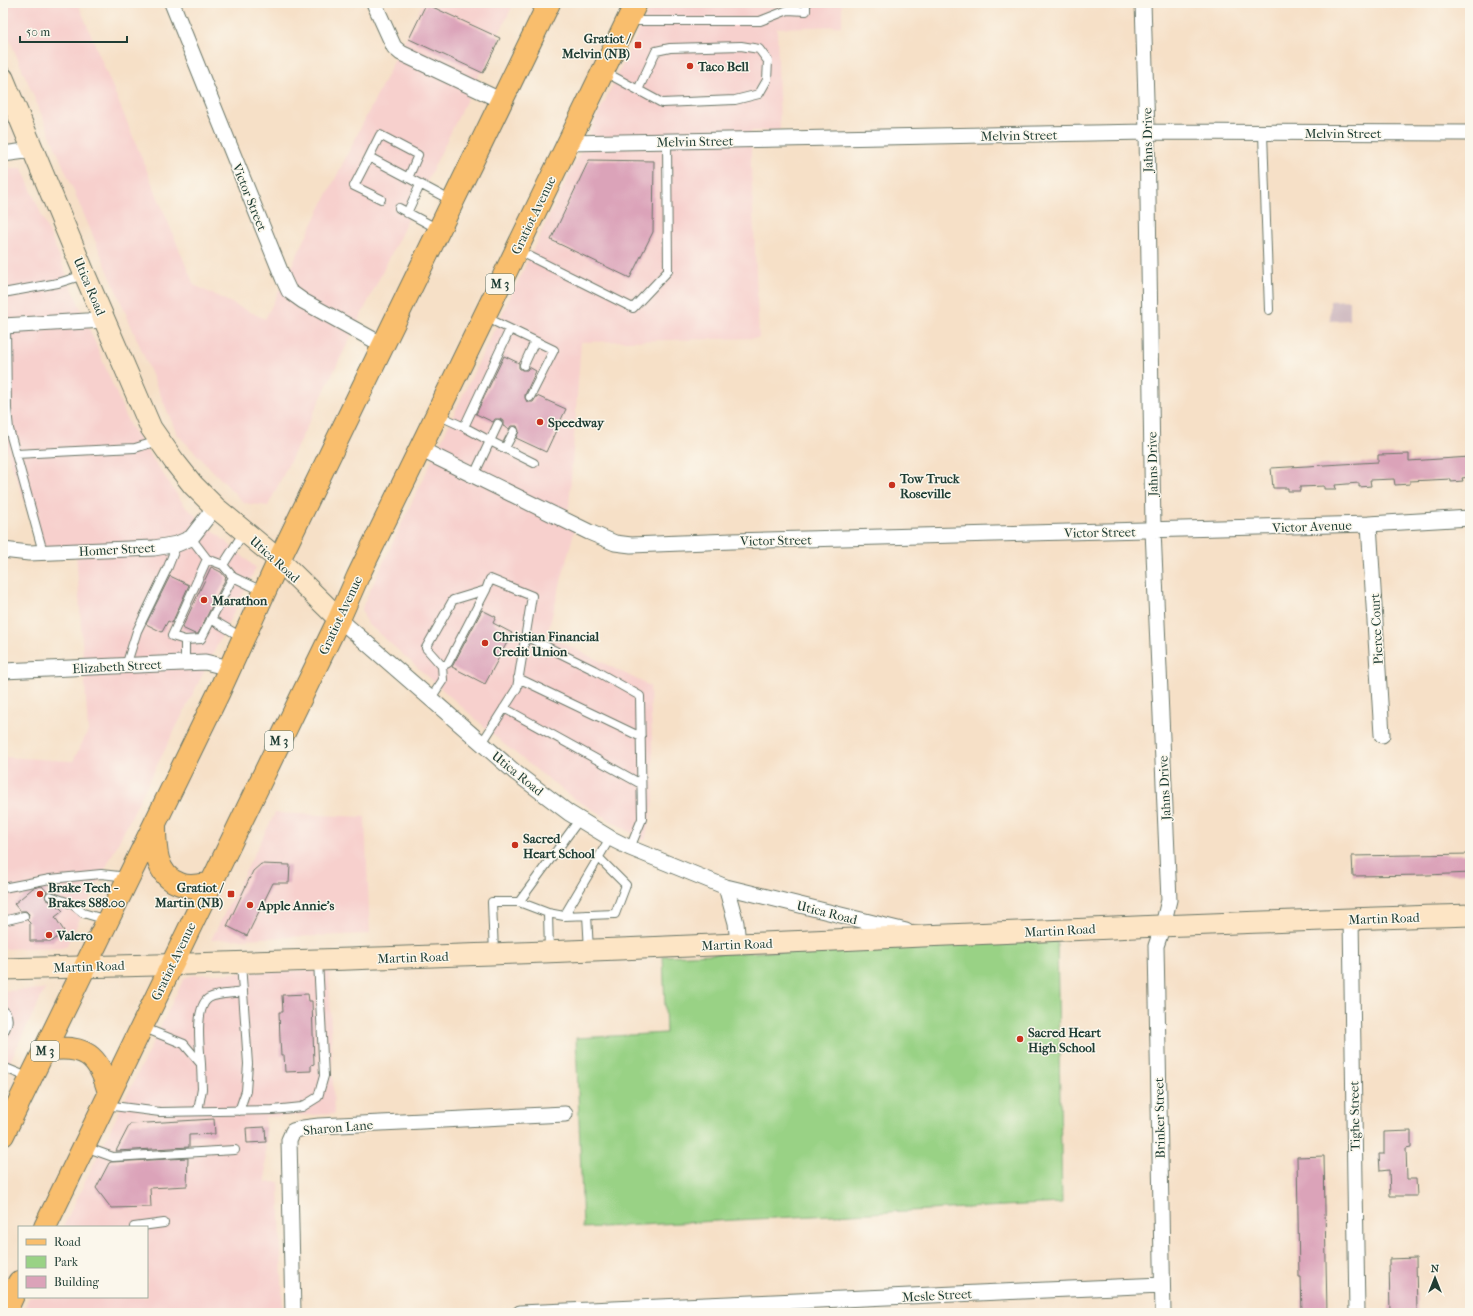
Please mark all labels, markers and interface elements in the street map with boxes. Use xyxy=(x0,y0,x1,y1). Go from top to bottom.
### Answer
scale bar xyxy=(20,18,127,44)
text: 50 m xyxy=(26,25,50,39)
place label: Gratiot / Melvin (NB) xyxy=(561,31,632,61)
marker: Gratiot / Melvin (NB) xyxy=(633,40,643,50)
place label: Taco Bell xyxy=(697,59,749,74)
marker: Taco Bell xyxy=(685,61,695,71)
street label: Jahns Drive xyxy=(1139,107,1156,174)
street label: Melvin Street xyxy=(1305,126,1382,141)
street label: Melvin Street xyxy=(981,127,1058,144)
street label: Melvin Street xyxy=(657,133,734,150)
street label: Victor Street xyxy=(229,160,270,234)
street label: Gratiot Avenue xyxy=(508,173,559,257)
street label: Utica Road xyxy=(71,255,109,318)
road number: M 3 xyxy=(486,274,514,294)
place label: Speedway xyxy=(548,415,605,431)
marker: Speedway xyxy=(535,417,545,427)
street label: Jahns Drive xyxy=(1144,431,1161,498)
place label: Tow Truck Roseville xyxy=(899,471,961,501)
marker: Tow Truck Roseville xyxy=(887,480,897,490)
street label: Victor Avenue xyxy=(1271,518,1352,535)
street label: Victor Street xyxy=(1063,524,1136,541)
street label: Victor Street xyxy=(739,532,812,549)
street label: Utica Road xyxy=(247,533,303,586)
street label: Homer Street xyxy=(78,540,156,559)
street label: Gratiot Avenue xyxy=(316,573,365,657)
place label: Marathon xyxy=(211,593,268,608)
street label: Pierce Court xyxy=(1367,593,1386,665)
marker: Marathon xyxy=(199,595,209,605)
place label: Christian Financial Credit Union xyxy=(493,629,599,659)
marker: Christian Financial Credit Union xyxy=(480,638,490,648)
street label: Elizabeth Street xyxy=(72,657,162,676)
road number: M 3 xyxy=(265,731,293,751)
street label: Utica Road xyxy=(489,748,547,799)
street label: Jahns Drive xyxy=(1155,755,1174,822)
place label: Sacred Heart School xyxy=(523,831,595,861)
marker: Sacred Heart School xyxy=(510,840,520,850)
place label: Brake Tech - Brakes S88.00 xyxy=(48,880,125,910)
place label: Gratiot / Martin (NB) xyxy=(154,880,225,910)
marker: Brake Tech - Brakes S88.00 xyxy=(35,889,45,899)
marker: Gratiot / Martin (NB) xyxy=(226,889,236,899)
place label: Apple Annie's xyxy=(257,898,335,914)
street label: Utica Road xyxy=(795,898,860,927)
marker: Apple Annie's xyxy=(245,900,255,910)
street label: Martin Road xyxy=(1348,910,1421,927)
street label: Gratiot Avenue xyxy=(148,919,199,1003)
street label: Martin Road xyxy=(1024,921,1097,940)
place label: Valero xyxy=(56,928,93,943)
marker: Valero xyxy=(44,930,54,940)
street label: Martin Road xyxy=(701,936,774,953)
street label: Martin Road xyxy=(377,949,450,966)
street label: Martin Road xyxy=(53,958,126,975)
place label: Sacred Heart High School xyxy=(1028,1025,1101,1056)
marker: Sacred Heart High School xyxy=(1015,1034,1025,1044)
road number: M 3 xyxy=(31,1041,59,1061)
street label: Brinker Street xyxy=(1151,1077,1168,1159)
street label: Tighe Street xyxy=(1346,1080,1363,1151)
street label: Sharon Lane xyxy=(302,1117,374,1138)
legend xyxy=(18,1226,148,1298)
text: Road xyxy=(54,1235,81,1249)
text: Park xyxy=(54,1255,79,1269)
north arrow xyxy=(1415,1258,1455,1298)
text: N xyxy=(1431,1262,1440,1275)
text: Building xyxy=(54,1275,99,1289)
street label: Mesle Street xyxy=(902,1286,973,1305)

